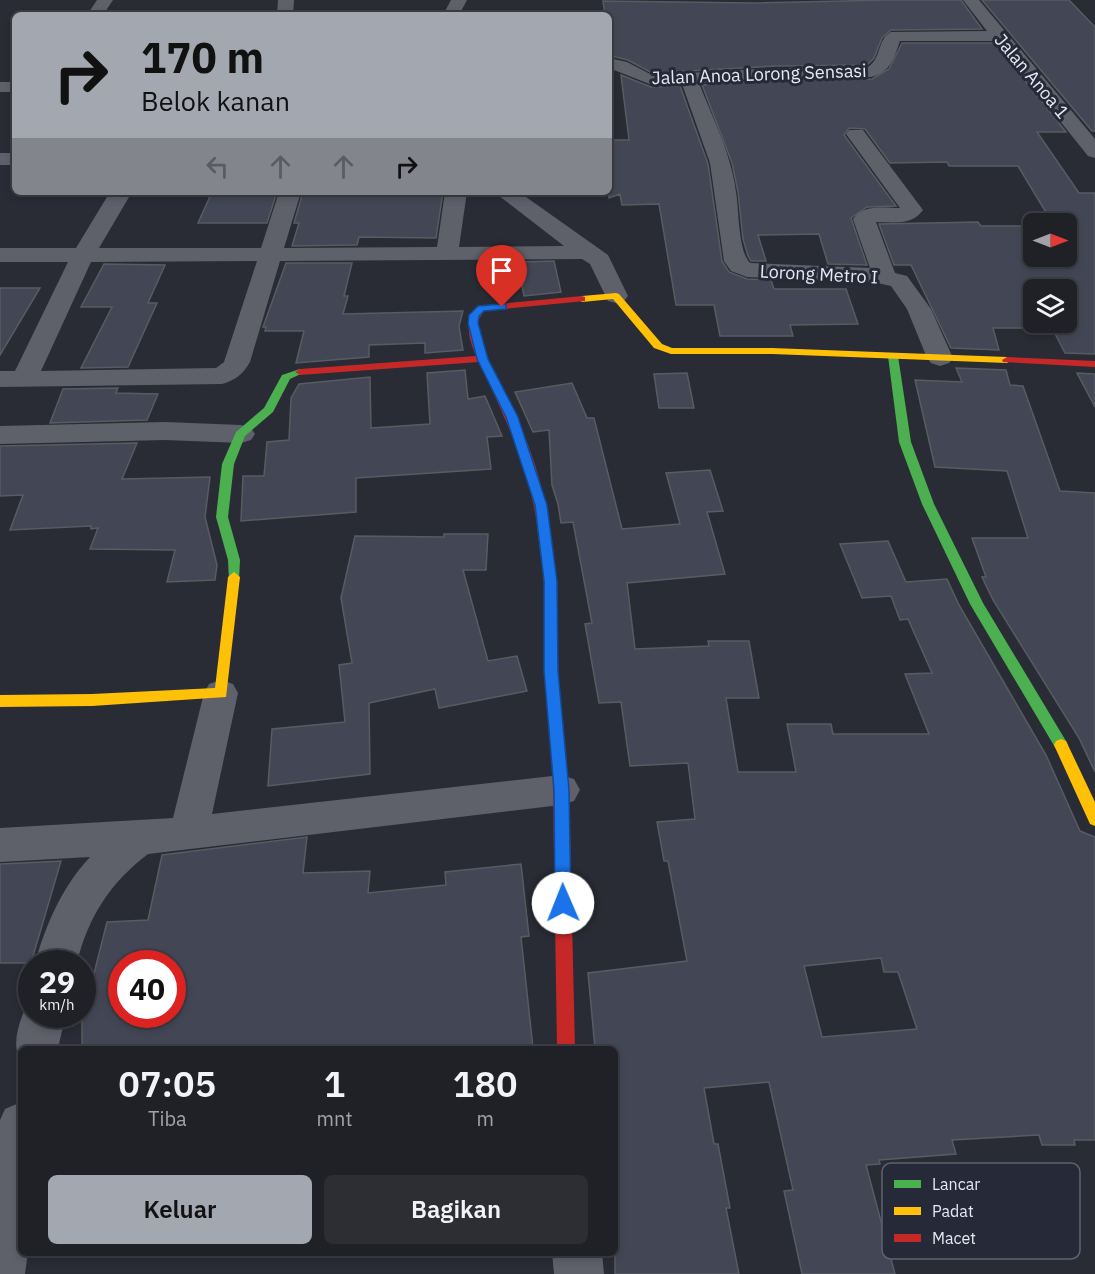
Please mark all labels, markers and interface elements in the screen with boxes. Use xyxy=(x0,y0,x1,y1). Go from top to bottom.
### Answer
street label: Jalan Anoa 1 xyxy=(990,29,1074,123)
text: 170 m xyxy=(141,30,264,85)
icon: right xyxy=(42,36,120,114)
street label: Jalan Anoa Lorong Sensasi xyxy=(651,59,867,89)
text: Belok kanan xyxy=(141,83,290,118)
icon: left xyxy=(201,150,234,183)
icon: ahead xyxy=(264,150,297,183)
icon: ahead xyxy=(327,150,360,183)
icon: right xyxy=(390,150,423,183)
north arrow xyxy=(1023,213,1077,267)
map controls xyxy=(1023,213,1077,333)
pin xyxy=(476,245,527,307)
icon: arrive xyxy=(485,254,518,287)
street label: Lorong Metro I xyxy=(759,259,879,289)
button: layers xyxy=(1023,279,1077,333)
position arrow xyxy=(531,871,595,935)
speed limit sign: 40 xyxy=(108,950,186,1028)
text: 29 xyxy=(39,962,75,1001)
text: km/h xyxy=(39,995,75,1014)
text: 07:05 xyxy=(118,1060,216,1107)
text: 1 xyxy=(324,1060,345,1107)
text: 180 xyxy=(453,1060,518,1107)
text: Tiba xyxy=(148,1105,187,1132)
text: mnt xyxy=(317,1105,352,1132)
text: m xyxy=(476,1105,494,1132)
legend xyxy=(882,1163,1080,1259)
text: Lancar xyxy=(932,1174,980,1194)
button: Keluar xyxy=(48,1175,312,1244)
button: Bagikan xyxy=(324,1175,588,1244)
text: Padat xyxy=(932,1201,974,1221)
text: Macet xyxy=(932,1228,976,1248)

